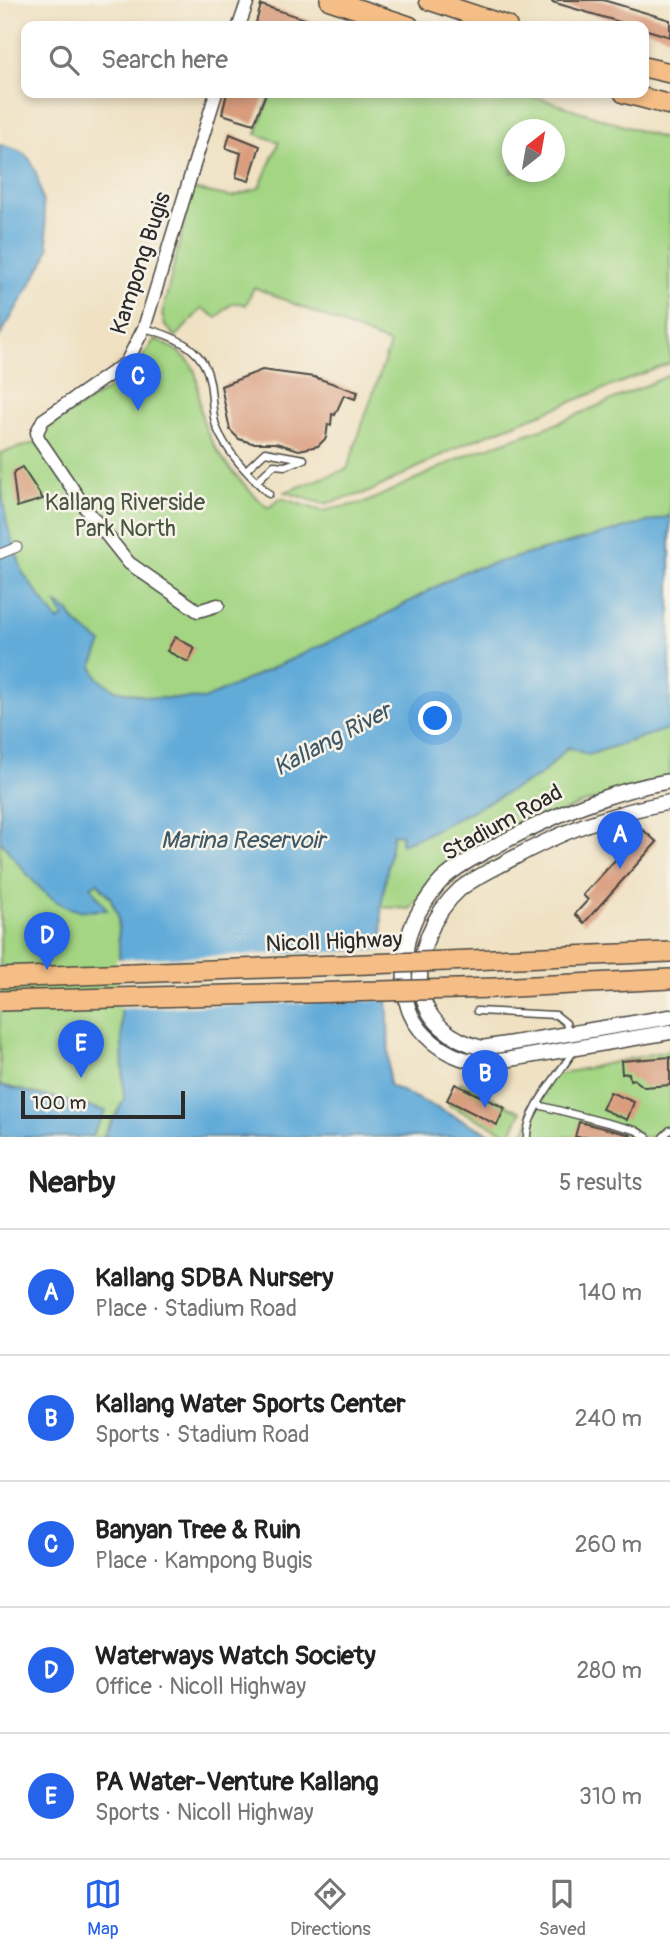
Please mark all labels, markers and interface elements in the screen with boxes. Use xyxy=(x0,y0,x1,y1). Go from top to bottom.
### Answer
search box xyxy=(21,21,649,98)
icon: search xyxy=(45,41,83,79)
text: Search here xyxy=(101,44,228,76)
north arrow xyxy=(502,119,565,182)
street label: Kampong Bugis xyxy=(104,188,177,338)
pin: C xyxy=(115,353,161,411)
park label: Kallang Riverside Park North xyxy=(45,488,206,543)
water label: Kallang River xyxy=(269,695,399,782)
your location xyxy=(418,701,452,735)
street label: Stadium Road xyxy=(437,778,567,867)
pin: A xyxy=(597,811,643,869)
water label: Marina Reservoir xyxy=(161,826,329,855)
pin: D xyxy=(24,912,70,970)
street label: Nicoll Highway xyxy=(265,925,403,958)
pin: E xyxy=(58,1020,104,1078)
pin: B xyxy=(462,1050,508,1108)
scale bar xyxy=(21,1088,186,1120)
text: 100 m xyxy=(32,1091,86,1115)
text: Nearby xyxy=(28,1164,115,1201)
text: 5 results xyxy=(559,1168,642,1197)
text: Kallang SDBA Nursery xyxy=(95,1262,333,1294)
text: A xyxy=(44,1278,58,1307)
text: 140 m xyxy=(579,1278,642,1307)
text: Place · Stadium Road xyxy=(95,1294,297,1323)
text: Kallang Water Sports Center xyxy=(95,1388,405,1420)
text: B xyxy=(44,1404,58,1433)
text: 240 m xyxy=(575,1404,642,1433)
text: Sports · Stadium Road xyxy=(95,1420,309,1449)
text: Banyan Tree & Ruin xyxy=(95,1514,301,1546)
text: C xyxy=(44,1530,58,1559)
text: 260 m xyxy=(575,1530,642,1559)
text: Place · Kampong Bugis xyxy=(95,1546,312,1575)
text: Waterways Watch Society xyxy=(95,1640,376,1672)
text: D xyxy=(44,1656,58,1685)
text: 280 m xyxy=(576,1656,642,1685)
text: Office · Nicoll Highway xyxy=(95,1672,306,1701)
text: PA Water-Venture Kallang xyxy=(95,1766,379,1798)
text: E xyxy=(45,1782,57,1811)
text: 310 m xyxy=(579,1782,642,1811)
text: Sports · Nicoll Highway xyxy=(95,1798,314,1827)
tab: Map xyxy=(84,1875,122,1941)
tab: Directions xyxy=(290,1875,371,1941)
tab: Saved xyxy=(539,1875,586,1941)

